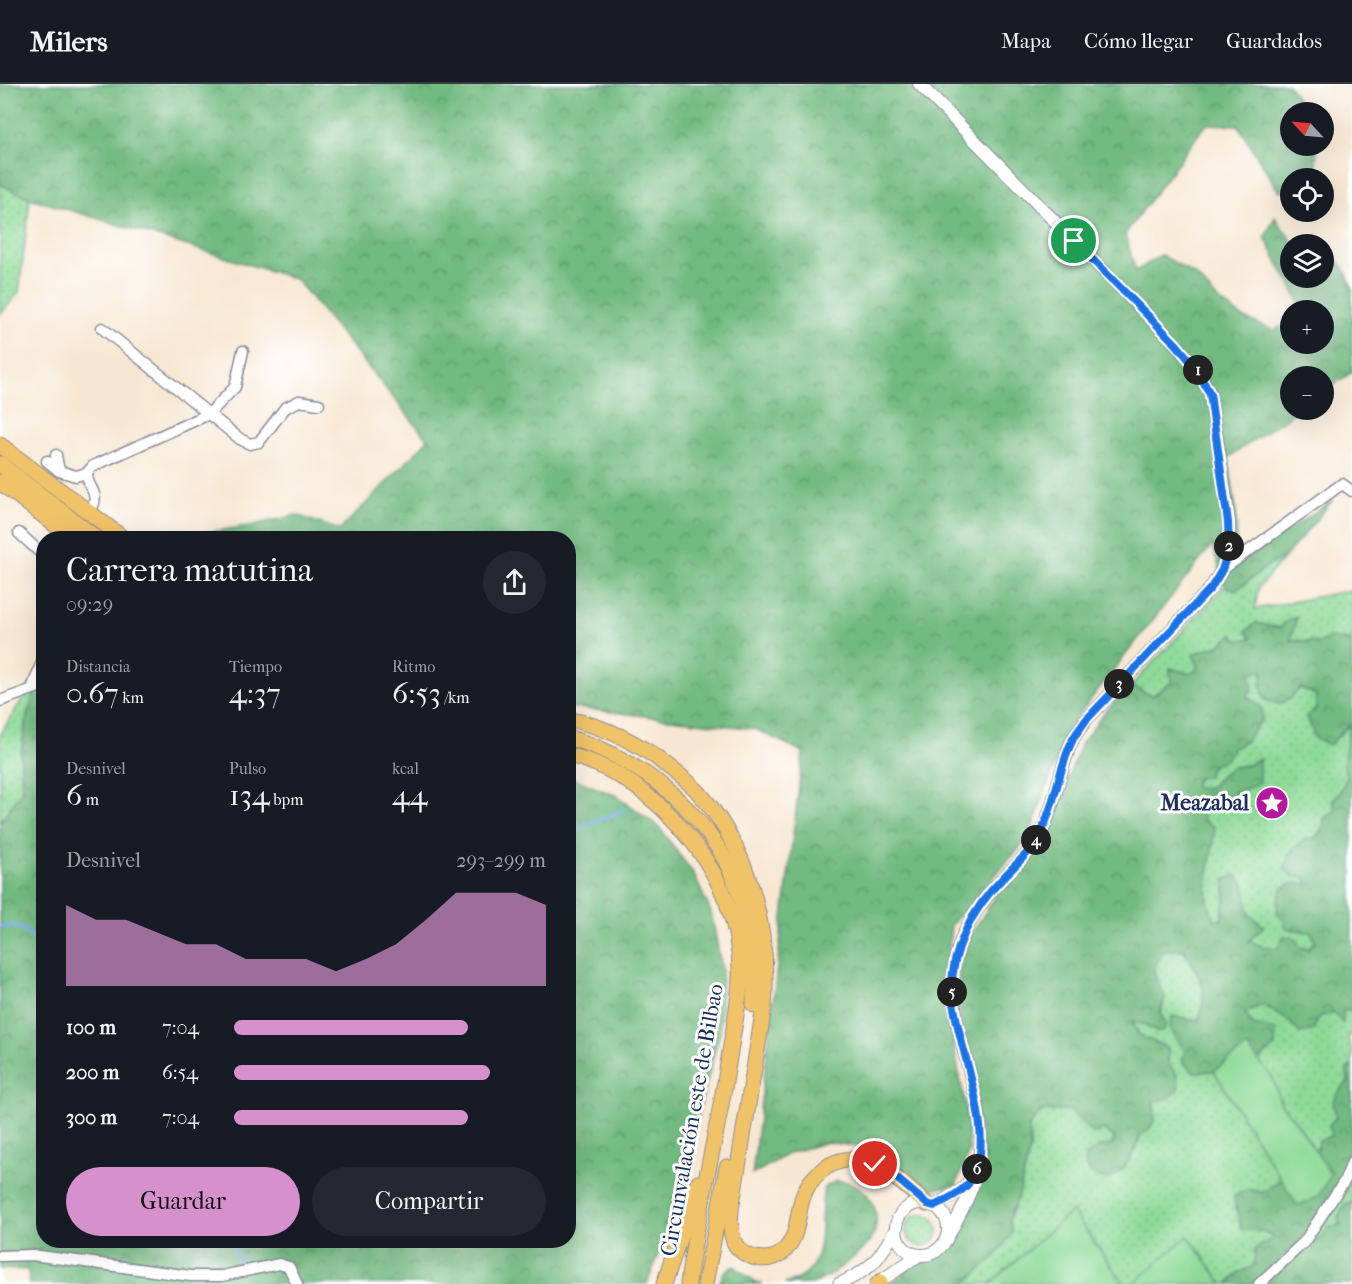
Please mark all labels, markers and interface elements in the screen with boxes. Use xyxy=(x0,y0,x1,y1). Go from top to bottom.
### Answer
text: Milers xyxy=(30,25,108,58)
text: Mapa xyxy=(1001,29,1051,53)
text: Cómo llegar xyxy=(1084,29,1193,53)
text: Guardados xyxy=(1226,29,1322,53)
north arrow xyxy=(1280,102,1334,156)
map controls xyxy=(1280,102,1334,420)
button: locate xyxy=(1280,168,1334,222)
pin xyxy=(1048,215,1099,266)
icon: arrive xyxy=(1057,224,1090,257)
button: layers xyxy=(1280,234,1334,288)
button: + xyxy=(1280,300,1334,354)
pin: 1 xyxy=(1183,355,1213,385)
text: 1 xyxy=(1195,360,1201,379)
button: − xyxy=(1280,366,1334,420)
pin: 2 xyxy=(1214,531,1244,561)
text: 2 xyxy=(1225,536,1233,555)
text: Carrera matutina xyxy=(66,551,313,590)
button: share xyxy=(483,551,546,614)
text: 09:29 xyxy=(66,593,113,616)
text: Distancia xyxy=(66,657,130,676)
text: Tiempo xyxy=(229,657,282,676)
text: Ritmo xyxy=(392,657,435,676)
pin: 3 xyxy=(1104,669,1134,699)
text: 3 xyxy=(1116,674,1122,693)
text: 0.67 xyxy=(66,676,119,711)
text: 4:37 xyxy=(229,676,281,711)
text: 6:53 xyxy=(392,676,441,711)
text: km xyxy=(119,688,144,707)
text: /km xyxy=(441,688,470,707)
text: Desnivel xyxy=(66,759,126,778)
text: Pulso xyxy=(229,759,266,778)
text: kcal xyxy=(392,759,419,778)
text: 6 xyxy=(66,778,82,813)
text: 134 xyxy=(229,778,270,813)
text: 44 xyxy=(392,778,428,813)
place icon: Meazabal xyxy=(1254,785,1290,821)
text: m xyxy=(82,790,99,809)
text: bpm xyxy=(270,790,303,809)
place label: Meazabal xyxy=(1159,790,1250,816)
pin: 4 xyxy=(1021,825,1051,855)
text: 4 xyxy=(1031,830,1041,849)
text: Desnivel xyxy=(66,849,141,872)
text: 293–299 m xyxy=(456,849,546,872)
pin: 5 xyxy=(937,977,967,1007)
street label: Circunvalación este de Bilbao xyxy=(655,982,729,1258)
text: 5 xyxy=(949,982,955,1001)
text: 100 m xyxy=(66,1016,116,1039)
text: 7:04 xyxy=(162,1016,199,1039)
text: 200 m xyxy=(66,1061,119,1084)
text: 6:54 xyxy=(162,1061,198,1084)
text: 300 m xyxy=(66,1106,117,1129)
text: 7:04 xyxy=(162,1106,199,1129)
pin xyxy=(849,1138,900,1189)
icon: check xyxy=(858,1147,891,1180)
pin: 6 xyxy=(962,1154,992,1184)
text: 6 xyxy=(973,1159,981,1178)
button: Guardar xyxy=(66,1167,300,1236)
button: Compartir xyxy=(312,1167,546,1236)

